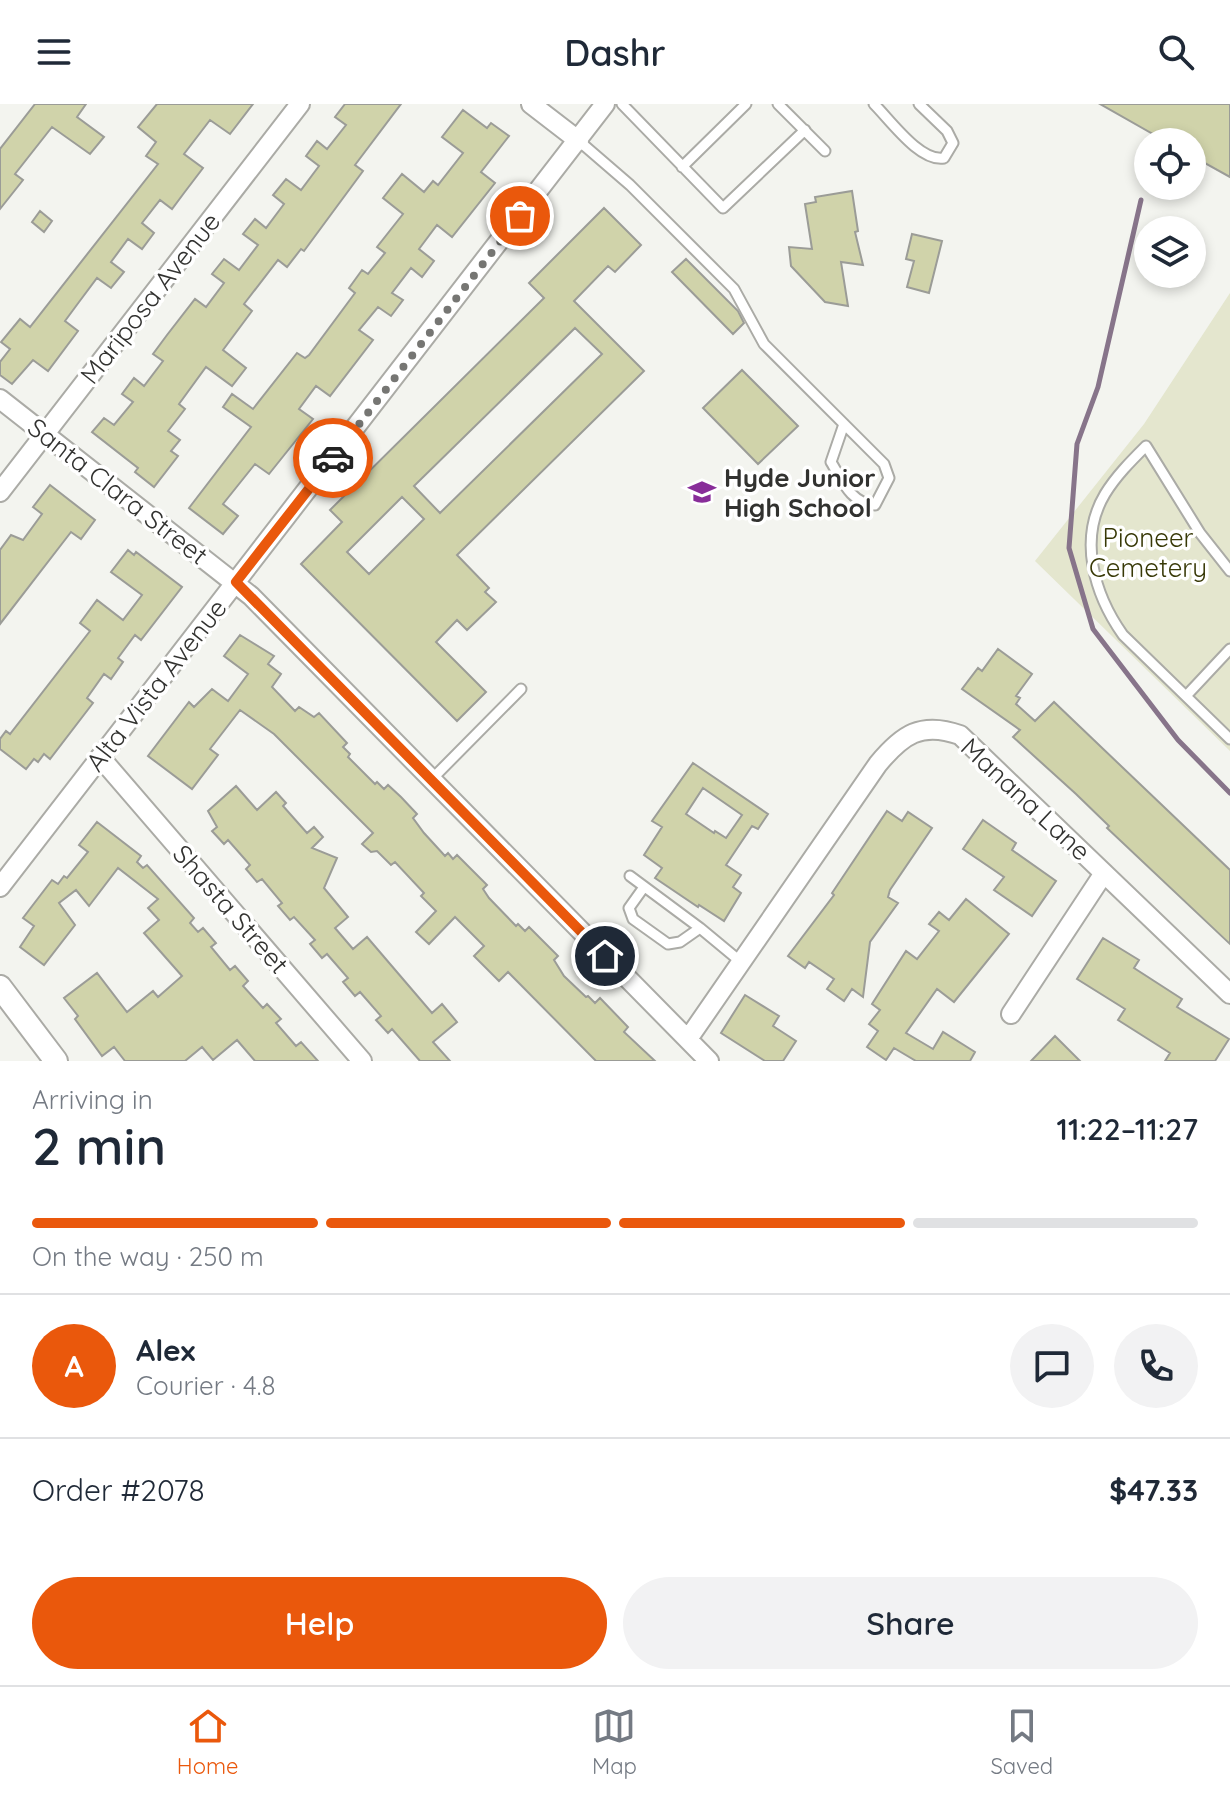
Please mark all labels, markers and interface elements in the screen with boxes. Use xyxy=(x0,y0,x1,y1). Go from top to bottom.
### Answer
icon: menu xyxy=(32,30,76,74)
text: Dashr xyxy=(564,30,666,75)
icon: search xyxy=(1154,30,1198,74)
map controls xyxy=(1134,128,1206,288)
button: locate xyxy=(1134,128,1206,200)
pin xyxy=(486,182,554,250)
icon: bag xyxy=(498,194,542,238)
street label: Mariposa Avenue xyxy=(73,206,227,390)
button: layers xyxy=(1134,216,1206,288)
street label: Santa Clara Street xyxy=(21,410,215,572)
courier xyxy=(293,418,373,498)
icon: car xyxy=(311,436,355,480)
place label: Hyde Junior High School xyxy=(724,461,876,524)
school or university icon: Hyde Junior High School xyxy=(687,477,717,507)
park label: Pioneer Cemetery xyxy=(1089,521,1207,584)
street label: Alta Vista Avenue xyxy=(78,592,234,778)
street label: Manana Lane xyxy=(954,731,1098,867)
street label: Shasta Street xyxy=(166,838,296,980)
pin xyxy=(571,922,639,990)
icon: home xyxy=(583,934,627,978)
text: Arriving in xyxy=(32,1083,153,1116)
text: 11:22–11:27 xyxy=(1057,1110,1198,1148)
text: 2 min xyxy=(32,1113,166,1178)
text: On the way · 250 m xyxy=(32,1240,264,1273)
button: chat xyxy=(1010,1324,1094,1408)
button: phone xyxy=(1114,1324,1198,1408)
text: Alex xyxy=(136,1331,195,1369)
text: A xyxy=(64,1347,84,1385)
text: Courier · 4.8 xyxy=(136,1369,275,1402)
text: Order #2078 xyxy=(32,1471,205,1509)
text: $47.33 xyxy=(1109,1471,1198,1509)
button: Help xyxy=(32,1577,607,1669)
button: Share xyxy=(623,1577,1198,1669)
tab: Home xyxy=(177,1704,238,1780)
tab: Map xyxy=(592,1704,637,1780)
tab: Saved xyxy=(990,1704,1053,1780)

